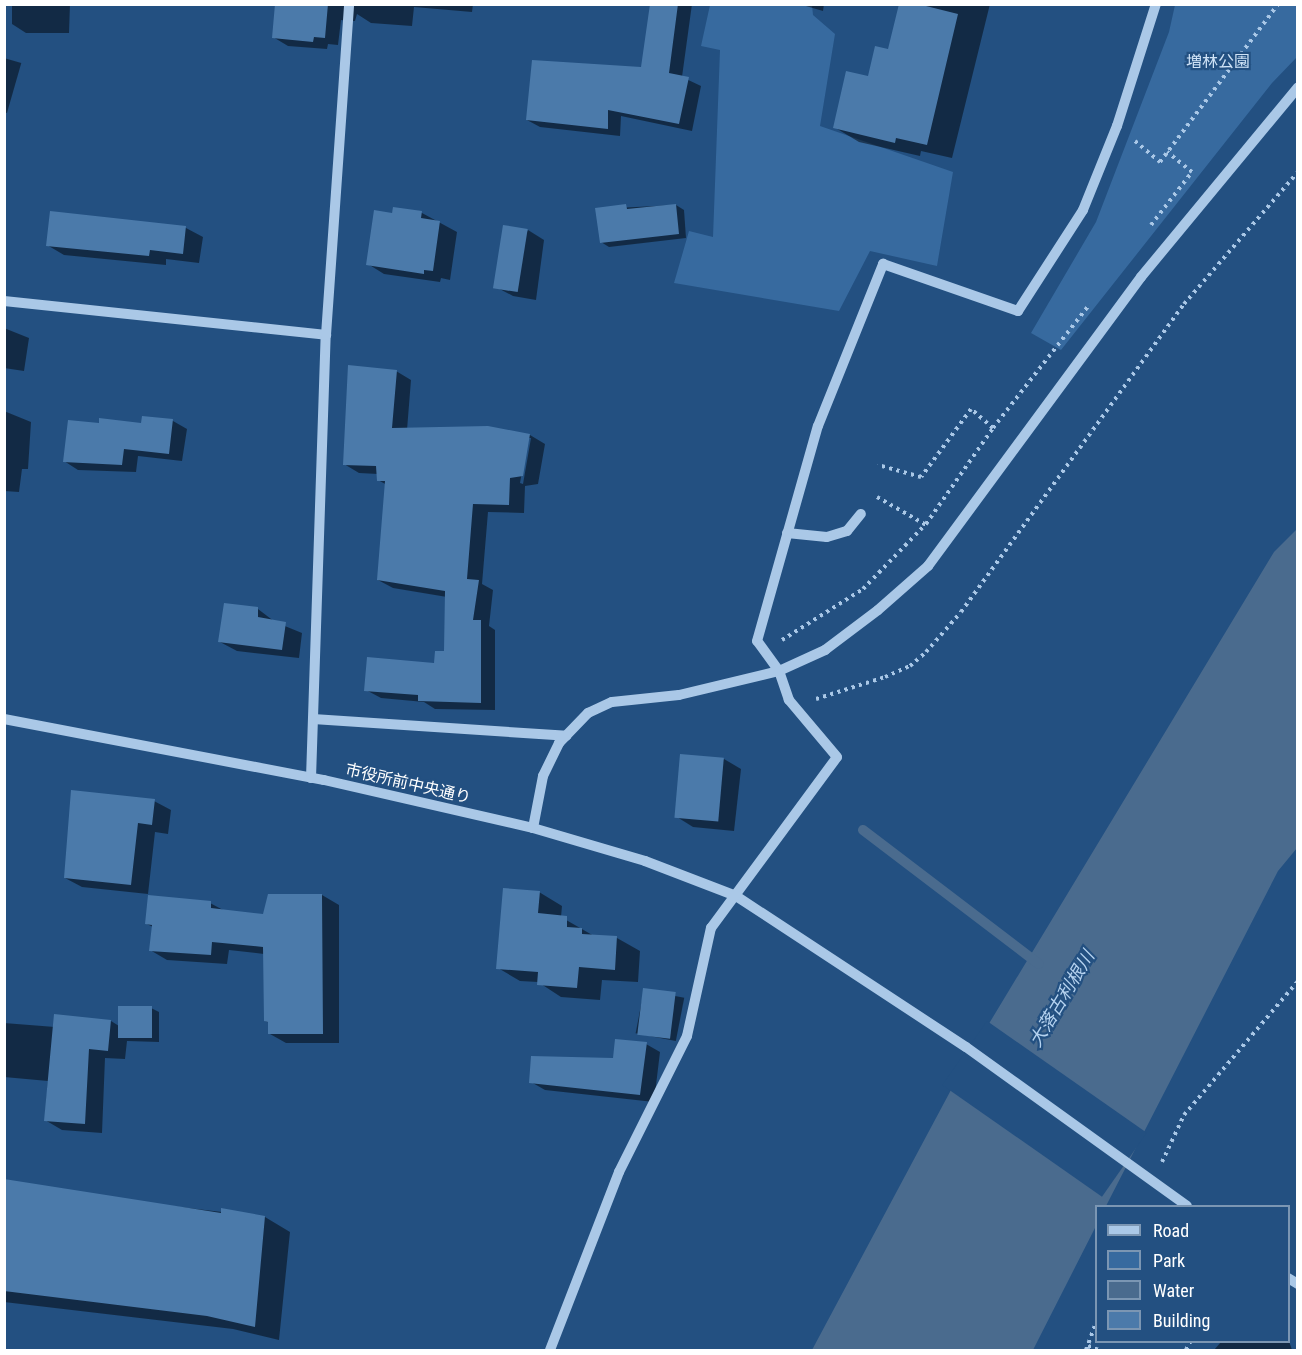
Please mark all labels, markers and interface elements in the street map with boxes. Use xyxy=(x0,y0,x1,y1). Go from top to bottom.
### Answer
park label: 増林公園 xyxy=(1186,52,1250,72)
street label: 市役所前中央通り xyxy=(343,760,473,808)
water label: 大落古利根川 xyxy=(1025,947,1099,1051)
legend xyxy=(1095,1205,1290,1343)
text: Road xyxy=(1153,1220,1189,1241)
text: Park xyxy=(1153,1250,1185,1271)
text: Water xyxy=(1153,1280,1194,1301)
text: Building xyxy=(1153,1310,1210,1331)

